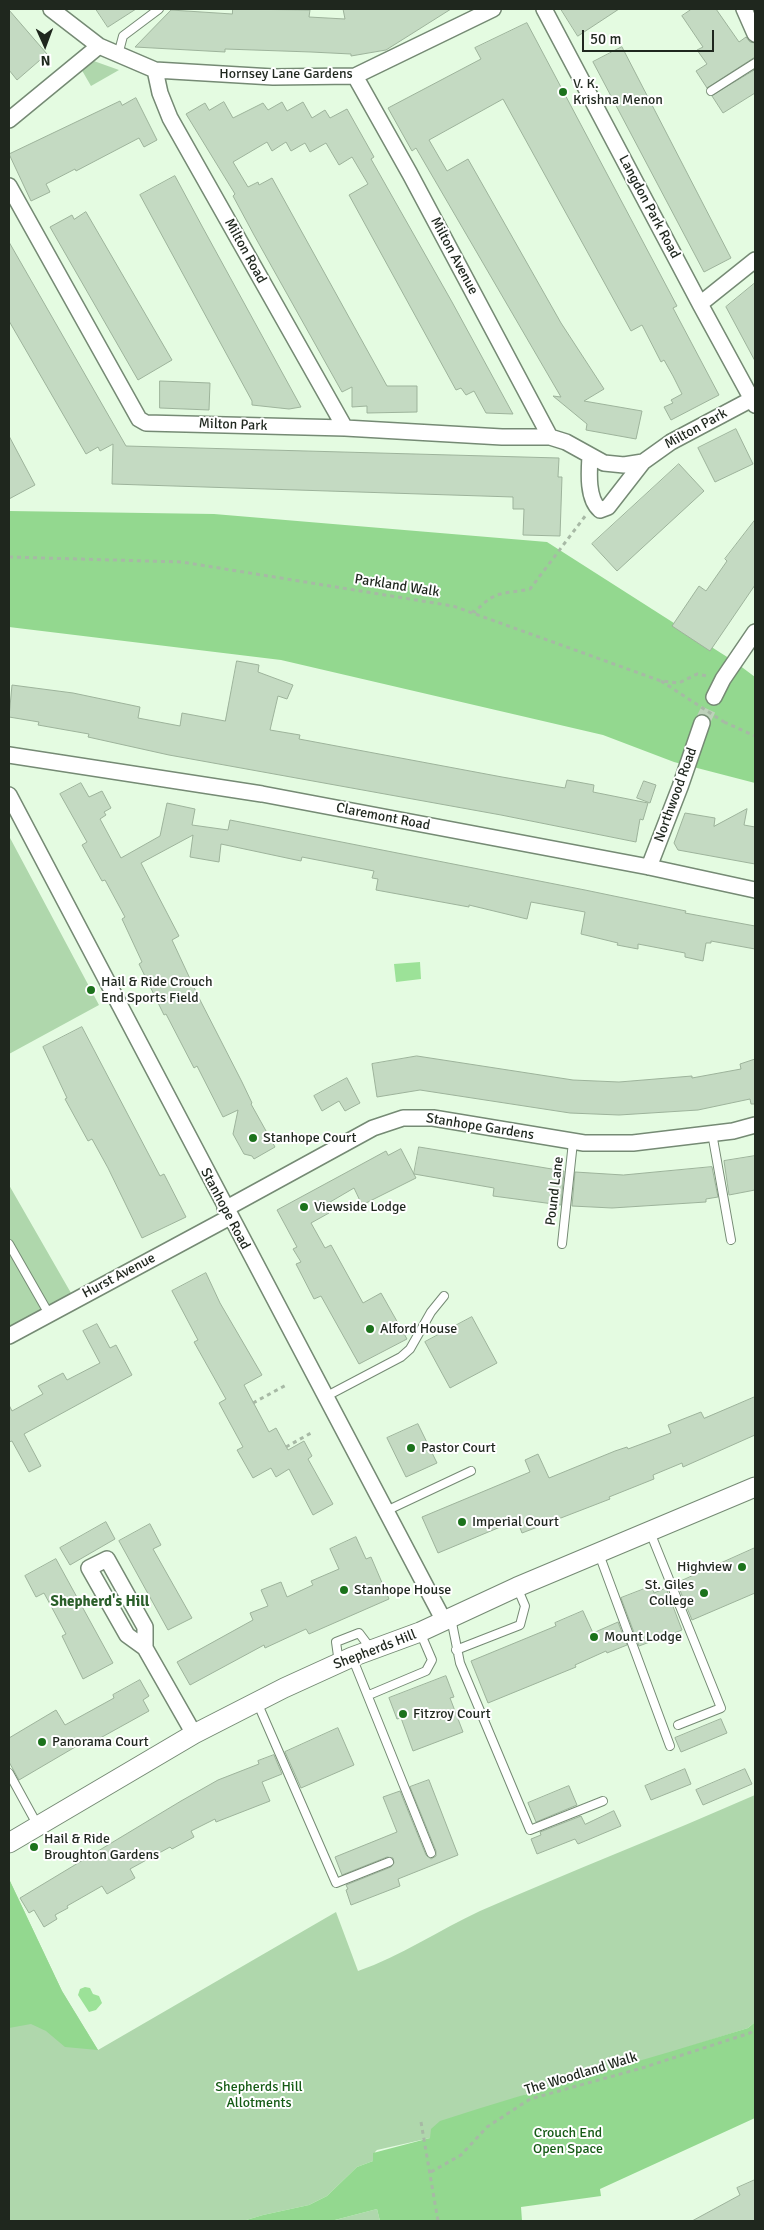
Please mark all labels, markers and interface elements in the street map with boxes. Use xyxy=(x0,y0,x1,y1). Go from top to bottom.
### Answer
north arrow xyxy=(20,20,70,70)
scale bar xyxy=(584,20,716,52)
text: 50 m xyxy=(590,30,621,48)
text: N xyxy=(40,52,51,69)
street label: Hornsey Lane Gardens xyxy=(219,66,353,82)
place label: V. K. Krishna Menon xyxy=(573,76,663,108)
marker: V. K. Krishna Menon xyxy=(557,86,569,98)
street label: Langdon Park Road xyxy=(615,152,683,262)
street label: Milton Avenue xyxy=(427,214,481,298)
street label: Milton Road xyxy=(220,216,270,286)
street label: Milton Park xyxy=(662,405,730,453)
street label: Milton Park xyxy=(198,415,268,435)
street label: Parkland Walk xyxy=(353,571,441,601)
street label: Northwood Road xyxy=(651,745,701,845)
street label: Claremont Road xyxy=(334,800,432,834)
place label: Hail & Ride Crouch End Sports Field xyxy=(101,974,213,1006)
marker: Hail & Ride Crouch End Sports Field xyxy=(85,984,97,996)
street label: Stanhope Gardens xyxy=(425,1110,535,1144)
place label: Stanhope Court xyxy=(263,1130,356,1146)
marker: Stanhope Court xyxy=(247,1132,259,1144)
street label: Pound Lane xyxy=(542,1155,568,1227)
street label: Stanhope Road xyxy=(197,1165,253,1253)
place label: Viewside Lodge xyxy=(314,1199,406,1215)
marker: Viewside Lodge xyxy=(298,1201,310,1213)
street label: Hurst Avenue xyxy=(80,1250,158,1302)
place label: Alford House xyxy=(380,1321,457,1337)
marker: Alford House xyxy=(364,1323,376,1335)
place label: Pastor Court xyxy=(421,1440,496,1456)
marker: Pastor Court xyxy=(405,1442,417,1454)
place label: Imperial Court xyxy=(472,1514,559,1530)
marker: Imperial Court xyxy=(456,1516,468,1528)
place label: Highview xyxy=(677,1559,732,1575)
marker: Highview xyxy=(736,1561,748,1573)
place label: St. Giles College xyxy=(645,1577,694,1610)
place label: Stanhope House xyxy=(354,1582,451,1598)
marker: Stanhope House xyxy=(338,1584,350,1596)
marker: St. Giles College xyxy=(698,1587,710,1599)
district label: Shepherd's Hill xyxy=(51,1593,149,1611)
street label: Shepherds Hill xyxy=(331,1626,419,1674)
place label: Mount Lodge xyxy=(604,1629,682,1645)
marker: Mount Lodge xyxy=(588,1631,600,1643)
place label: Fitzroy Court xyxy=(413,1706,491,1722)
marker: Fitzroy Court xyxy=(397,1708,409,1720)
place label: Panorama Court xyxy=(52,1734,149,1750)
marker: Panorama Court xyxy=(36,1736,48,1748)
place label: Hail & Ride Broughton Gardens xyxy=(44,1831,159,1864)
marker: Hail & Ride Broughton Gardens xyxy=(28,1841,40,1853)
street label: The Woodland Walk xyxy=(523,2049,639,2099)
park label: Shepherds Hill Allotments xyxy=(215,2079,303,2112)
park label: Crouch End Open Space xyxy=(533,2125,603,2158)

